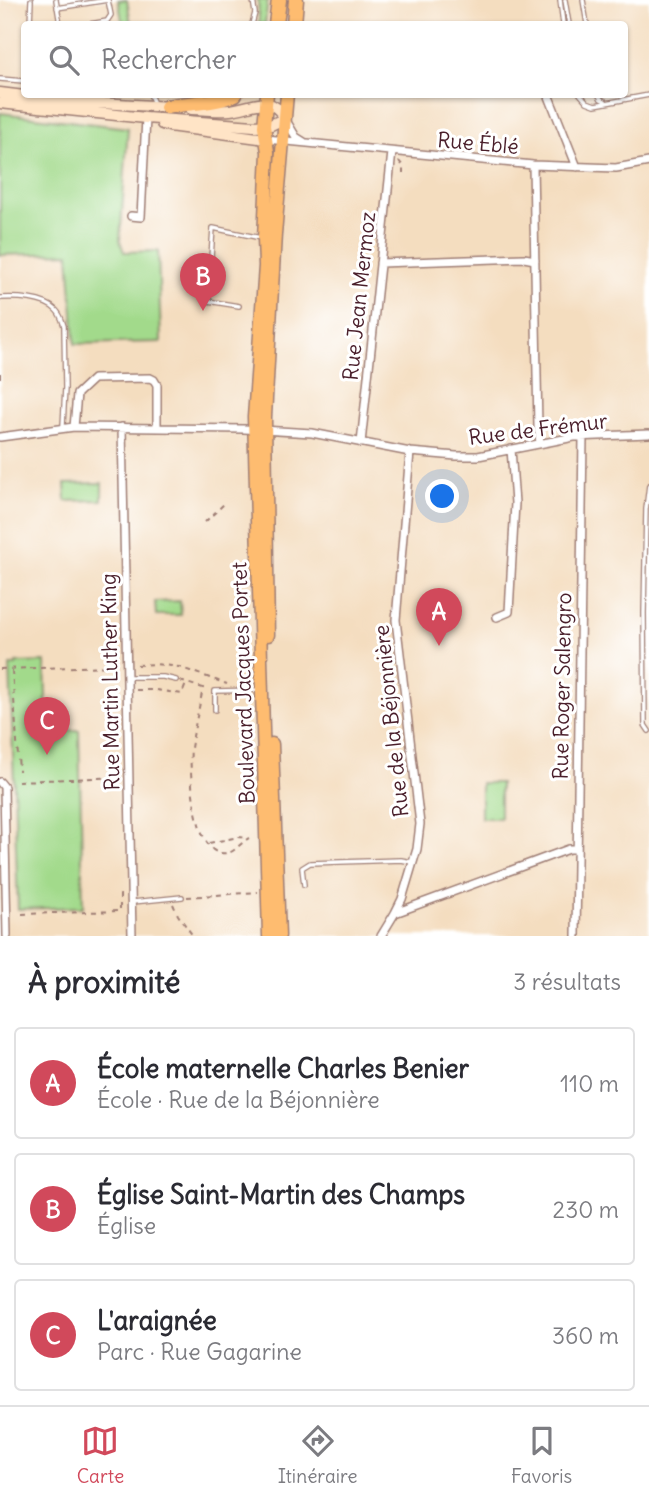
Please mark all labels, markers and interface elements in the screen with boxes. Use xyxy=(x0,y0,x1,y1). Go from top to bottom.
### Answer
search box xyxy=(21,21,628,98)
icon: search xyxy=(45,41,83,79)
text: Rechercher xyxy=(101,43,237,76)
street label: Rue Éblé xyxy=(436,126,520,160)
street label: Rue Jean Mermoz xyxy=(337,210,381,382)
pin: B xyxy=(180,253,226,311)
street label: Rue de Frémur xyxy=(467,407,609,451)
your location xyxy=(425,479,459,513)
street label: Boulevard Jacques Portet xyxy=(225,562,261,804)
street label: Rue Martin Luther King xyxy=(95,573,125,791)
pin: A xyxy=(416,588,462,646)
street label: Rue Roger Salengro xyxy=(547,592,577,780)
street label: Rue de la Béjonnière xyxy=(367,624,415,818)
pin: C xyxy=(24,697,70,755)
text: À proximité xyxy=(28,963,180,1001)
text: 3 résultats xyxy=(513,967,621,996)
text: École maternelle Charles Benier xyxy=(97,1052,469,1085)
text: A xyxy=(46,1069,60,1098)
text: 110 m xyxy=(560,1069,619,1098)
text: École · Rue de la Béjonnière xyxy=(97,1085,380,1114)
text: Église Saint-Martin des Champs xyxy=(97,1178,465,1211)
text: B xyxy=(45,1195,61,1224)
text: 230 m xyxy=(553,1195,619,1224)
text: Église xyxy=(97,1211,156,1240)
text: L'araignée xyxy=(97,1304,217,1337)
text: C xyxy=(45,1321,61,1350)
text: 360 m xyxy=(552,1321,619,1350)
text: Parc · Rue Gagarine xyxy=(97,1337,302,1366)
tab: Carte xyxy=(77,1422,124,1488)
tab: Itinéraire xyxy=(278,1422,357,1488)
tab: Favoris xyxy=(511,1422,572,1488)

